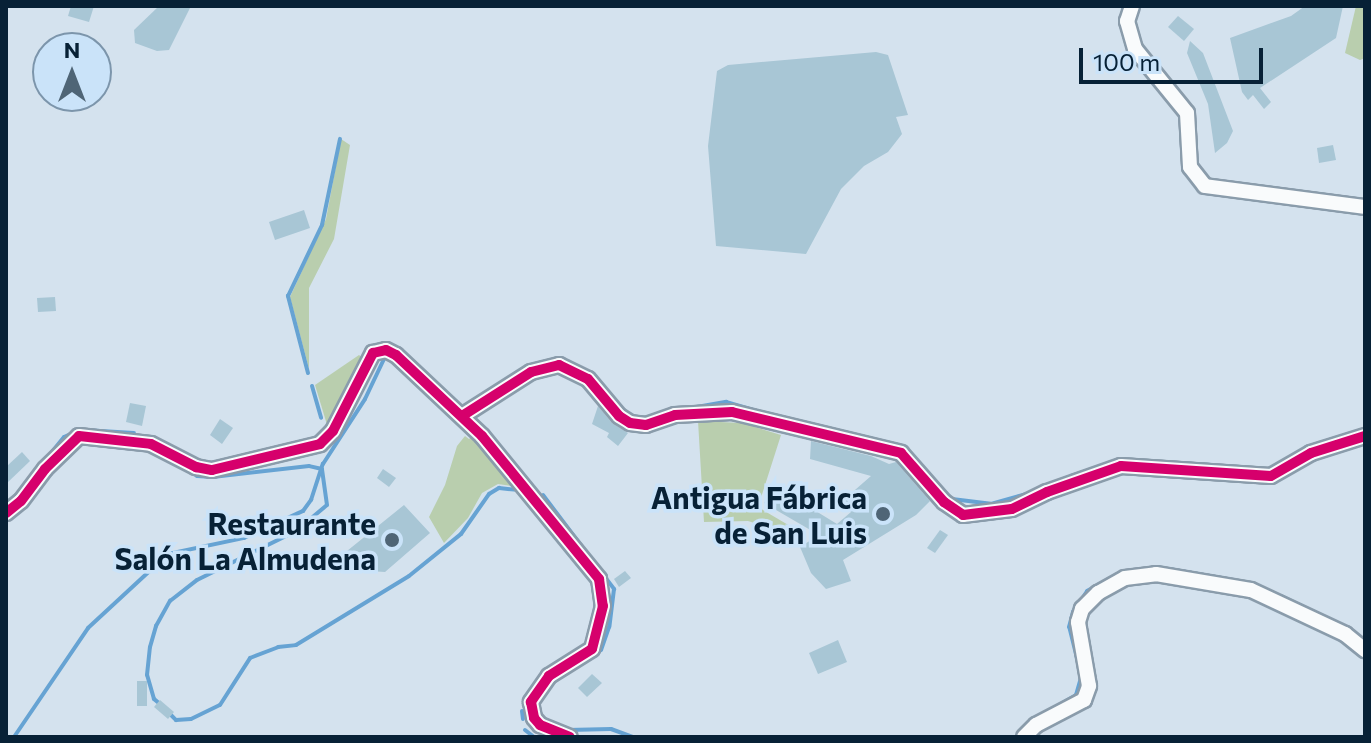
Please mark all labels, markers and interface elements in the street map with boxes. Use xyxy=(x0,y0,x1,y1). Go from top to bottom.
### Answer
north arrow xyxy=(32,32,112,112)
scale bar xyxy=(1083,32,1267,82)
text: N xyxy=(64,36,80,63)
text: 100 m xyxy=(1093,47,1160,76)
place label: Antigua Fábrica de San Luis xyxy=(651,479,867,550)
place label: Restaurante Salón La Almudena xyxy=(115,505,376,576)
marker: Antigua Fábrica de San Luis xyxy=(874,505,892,523)
marker: Restaurante Salón La Almudena xyxy=(383,531,401,549)

